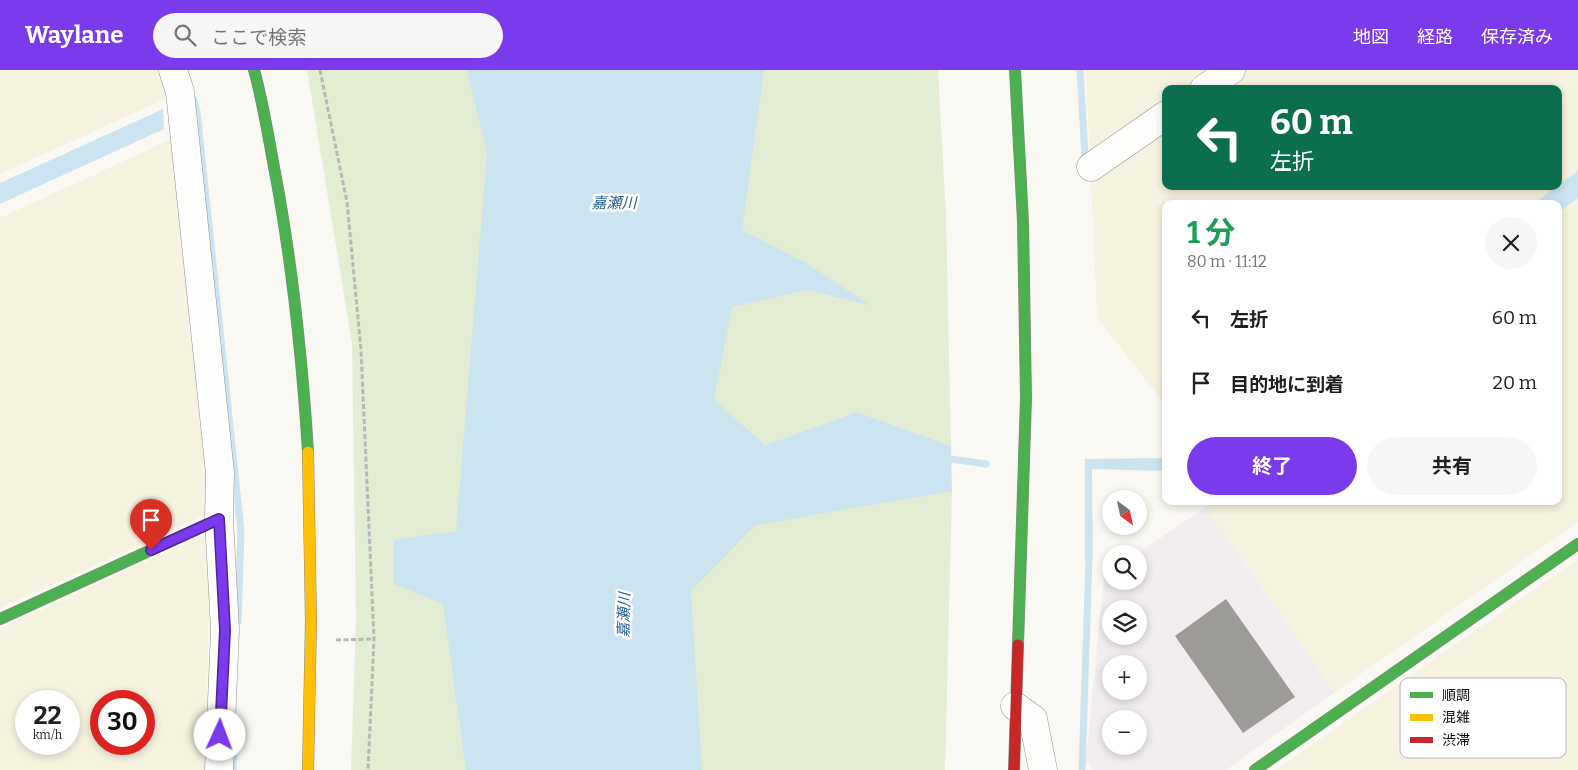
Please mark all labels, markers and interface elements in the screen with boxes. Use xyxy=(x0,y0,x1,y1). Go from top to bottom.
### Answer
search box xyxy=(153,13,503,58)
text: Waylane xyxy=(25,21,123,49)
icon: search xyxy=(171,21,199,49)
text: ここで検索 xyxy=(211,26,306,49)
text: 地図 xyxy=(1353,26,1389,48)
text: 経路 xyxy=(1417,26,1453,48)
text: 保存済み xyxy=(1481,26,1553,48)
text: 60 m xyxy=(1270,101,1353,143)
icon: left xyxy=(1187,105,1252,170)
text: 左折 xyxy=(1270,148,1314,175)
water label: 嘉瀬川 xyxy=(591,194,638,212)
text: 1 分 xyxy=(1187,215,1235,251)
button: close xyxy=(1485,217,1537,269)
text: 80 m · 11:12 xyxy=(1187,252,1267,271)
icon: left xyxy=(1187,304,1215,332)
text: 60 m xyxy=(1492,306,1537,329)
text: 左折 xyxy=(1230,308,1268,331)
icon: arrive xyxy=(1187,369,1215,397)
text: 20 m xyxy=(1493,371,1537,394)
text: 目的地に到着 xyxy=(1230,373,1344,396)
button: 終了 xyxy=(1187,437,1357,495)
button: 共有 xyxy=(1367,437,1537,495)
north arrow xyxy=(1102,490,1148,535)
map controls xyxy=(1102,490,1147,755)
pin xyxy=(130,499,172,550)
icon: arrive xyxy=(137,506,165,534)
button: search xyxy=(1102,545,1147,590)
water label: 嘉瀬川 xyxy=(614,590,634,638)
button: layers xyxy=(1102,600,1147,645)
button: + xyxy=(1102,655,1147,700)
legend xyxy=(1400,678,1566,758)
text: 順調 xyxy=(1442,687,1470,704)
speed limit sign: 30 xyxy=(90,690,155,755)
text: 22 xyxy=(33,701,62,731)
position arrow xyxy=(193,708,245,760)
text: 混雑 xyxy=(1442,709,1470,726)
button: − xyxy=(1102,710,1147,755)
text: km/h xyxy=(33,728,62,742)
text: 渋滞 xyxy=(1442,732,1470,749)

